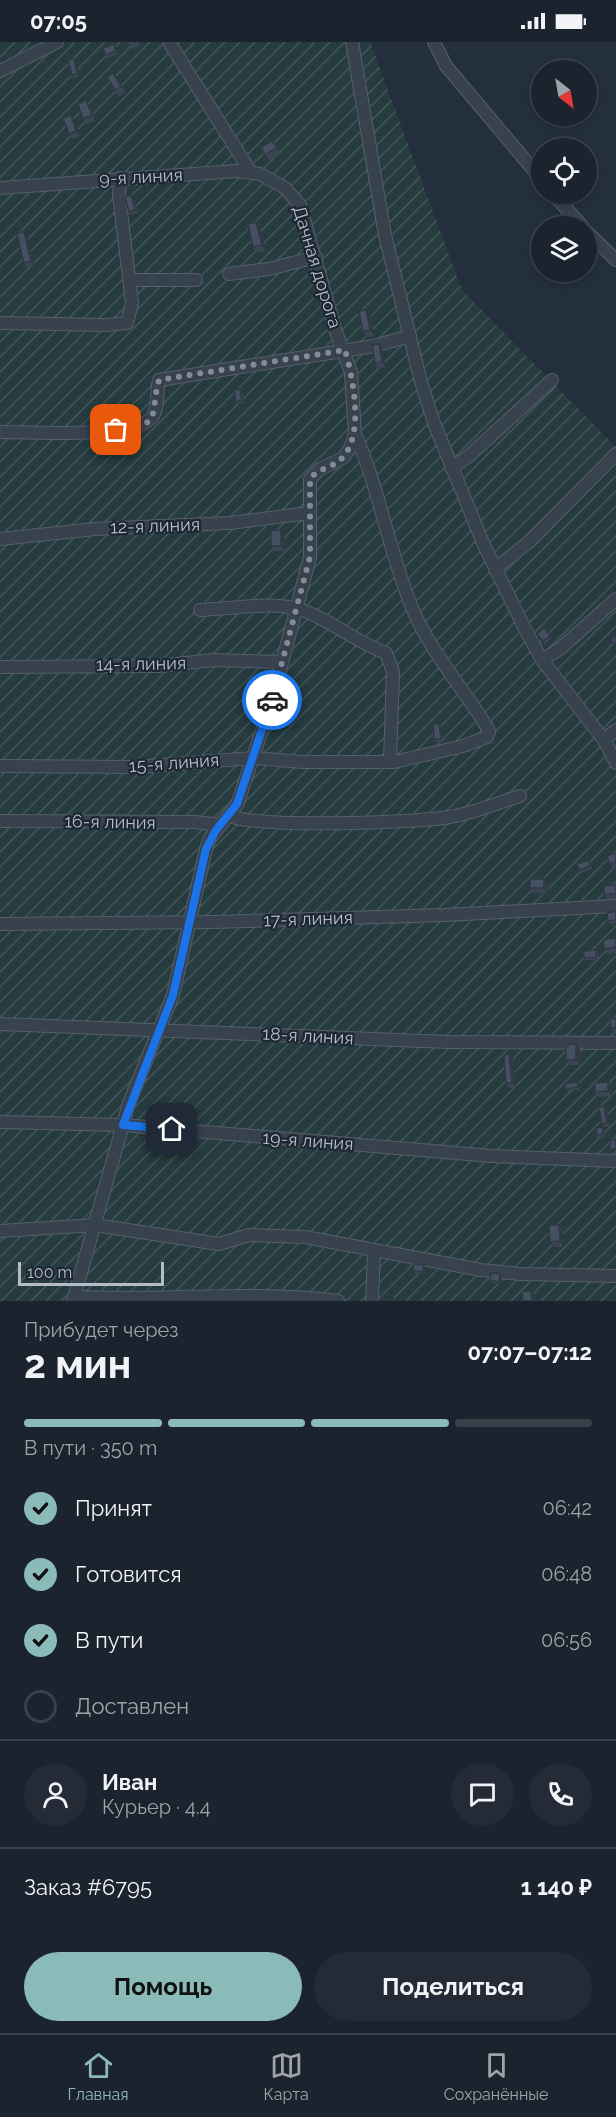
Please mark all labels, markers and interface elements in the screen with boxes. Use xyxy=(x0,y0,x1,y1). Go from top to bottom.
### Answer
text: 07:05 xyxy=(30,8,87,34)
north arrow xyxy=(531,60,597,126)
map controls xyxy=(531,60,597,282)
button: locate xyxy=(531,138,597,204)
street label: 9-я линия xyxy=(99,164,183,189)
street label: Дачная дорога xyxy=(289,203,346,331)
button: layers xyxy=(531,216,597,282)
pin xyxy=(90,404,141,455)
icon: bag xyxy=(99,413,132,446)
street label: 12-я линия xyxy=(110,513,200,538)
street label: 14-я линия xyxy=(96,652,186,675)
courier xyxy=(242,670,302,730)
icon: car xyxy=(256,684,289,717)
street label: 15-я линия xyxy=(128,749,220,776)
street label: 16-я линия xyxy=(64,810,156,833)
street label: 17-я линия xyxy=(263,906,353,931)
street label: 18-я линия xyxy=(262,1023,354,1048)
pin xyxy=(146,1103,197,1154)
icon: home xyxy=(155,1112,188,1145)
street label: 19-я линия xyxy=(262,1127,354,1154)
scale bar xyxy=(18,1259,164,1286)
text: 100 m xyxy=(27,1263,72,1282)
text: Прибудет через xyxy=(24,1318,178,1342)
text: 07:07–07:12 xyxy=(468,1339,592,1365)
text: 2 мин xyxy=(24,1341,131,1387)
text: В пути · 350 m xyxy=(24,1436,157,1460)
icon: check xyxy=(24,1492,57,1525)
text: Принят xyxy=(75,1495,152,1521)
text: 06:42 xyxy=(543,1496,592,1520)
icon: check xyxy=(24,1558,57,1591)
text: Готовится xyxy=(75,1561,182,1587)
text: 06:48 xyxy=(541,1562,592,1586)
icon: check xyxy=(24,1624,57,1657)
text: В пути xyxy=(75,1627,143,1653)
text: 06:56 xyxy=(541,1628,592,1652)
text: Доставлен xyxy=(75,1693,189,1719)
button: person xyxy=(24,1763,87,1826)
button: chat xyxy=(451,1763,514,1826)
button: phone xyxy=(529,1763,592,1826)
text: Иван xyxy=(102,1769,157,1795)
text: Курьер · 4.4 xyxy=(102,1795,211,1819)
text: Заказ #6795 xyxy=(24,1874,152,1900)
text: 1 140 ₽ xyxy=(521,1874,592,1900)
button: Помощь xyxy=(24,1952,302,2021)
button: Поделиться xyxy=(314,1952,592,2021)
tab: Главная xyxy=(68,2049,129,2104)
tab: Карта xyxy=(264,2049,309,2104)
tab: Сохранённые xyxy=(444,2049,548,2104)

